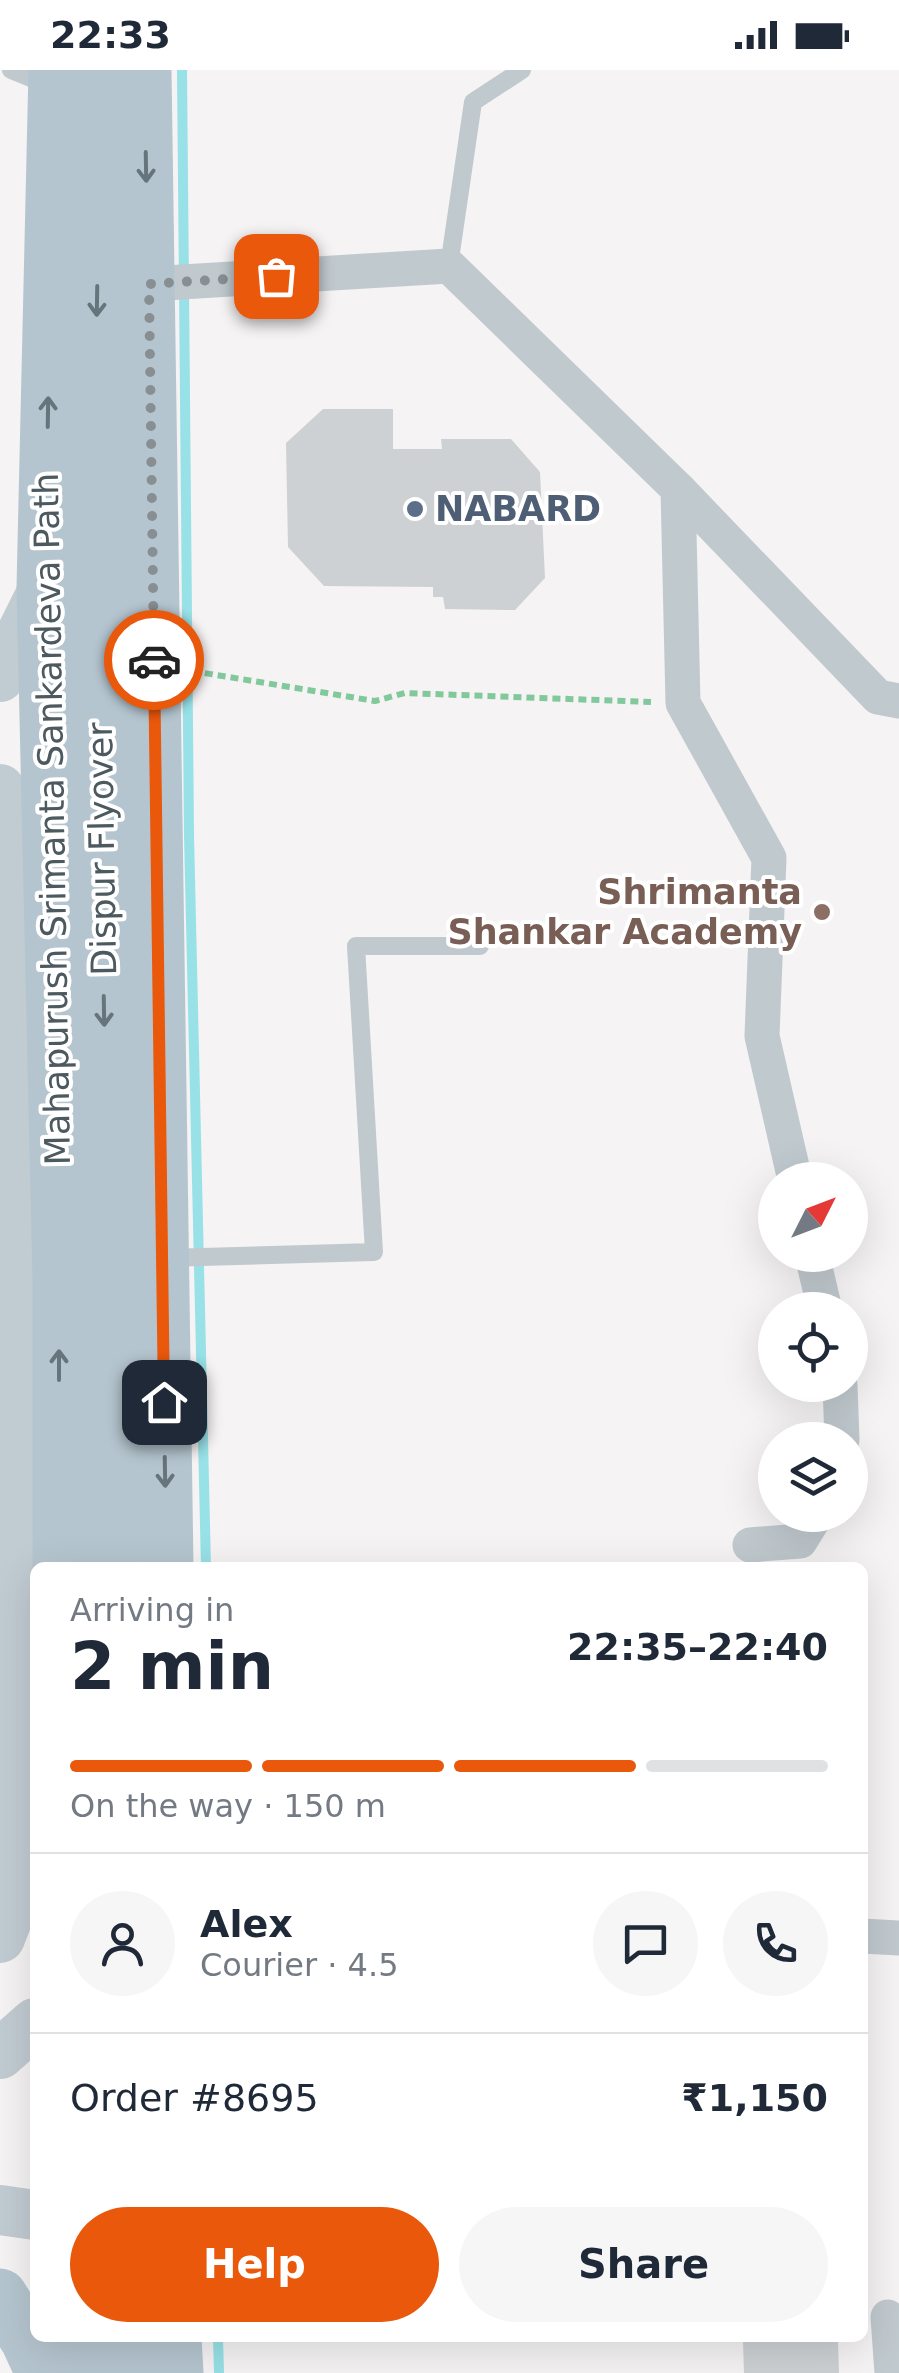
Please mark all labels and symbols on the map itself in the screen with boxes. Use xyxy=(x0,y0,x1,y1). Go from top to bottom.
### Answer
one-way arrow xyxy=(137,151,156,183)
pin xyxy=(234,234,319,319)
one-way arrow xyxy=(87,285,106,317)
one-way arrow xyxy=(38,396,58,428)
street label: Mahapurush Srimanta Sankardeva Path xyxy=(26,472,78,1166)
place label: NABARD xyxy=(435,489,601,529)
marker: NABARD xyxy=(404,498,426,520)
courier xyxy=(104,610,204,710)
street label: Dispur Flyover xyxy=(80,721,124,976)
place label: Shrimanta Shankar Academy xyxy=(447,872,802,952)
marker: Shrimanta Shankar Academy xyxy=(811,901,833,923)
one-way arrow xyxy=(94,994,114,1026)
north arrow xyxy=(758,1162,868,1272)
one-way arrow xyxy=(50,1350,69,1382)
pin xyxy=(122,1360,207,1445)
one-way arrow xyxy=(156,1456,175,1488)

